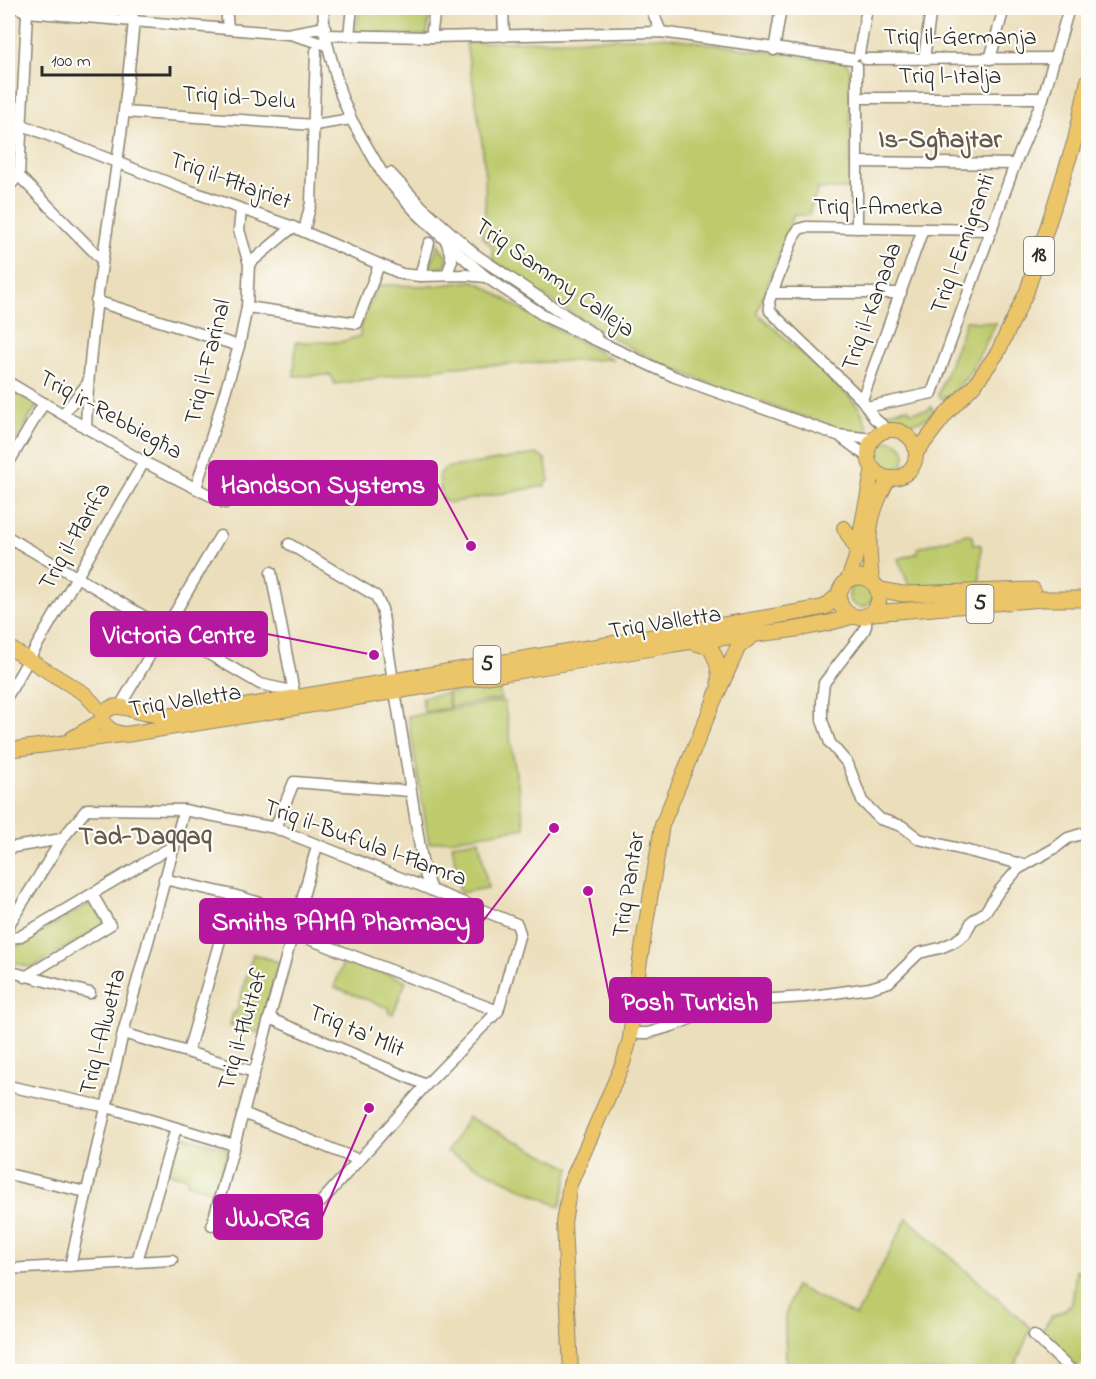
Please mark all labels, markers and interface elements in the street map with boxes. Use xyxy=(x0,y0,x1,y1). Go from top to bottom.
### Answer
street label: Triq il-Ġermanja xyxy=(883,21,1037,56)
scale bar xyxy=(42,39,170,77)
text: 100 m xyxy=(51,49,91,75)
street label: Triq l-Italja xyxy=(899,60,1001,95)
street label: Triq id-Delu xyxy=(181,78,297,120)
district label: Is-Sgħajtar xyxy=(878,121,1002,161)
street label: Triq il-Ħtajriet xyxy=(164,144,296,220)
street label: Triq l-Emigranti xyxy=(922,169,1006,319)
street label: Triq l-Amerka xyxy=(813,191,943,226)
street label: Triq Sammy Calleja xyxy=(466,210,642,348)
road number: 18 xyxy=(1024,237,1054,275)
street label: Triq il-Kanada xyxy=(834,238,912,376)
street label: Triq il-Farinal xyxy=(177,296,241,428)
street label: Triq ir-Rebbiegħa xyxy=(31,362,189,470)
callout: HandsOn Systems xyxy=(209,461,437,505)
text: HandsOn Systems xyxy=(221,468,425,506)
street label: Triq il-Ħarifa xyxy=(31,476,121,598)
road number: 5 xyxy=(966,585,994,623)
street label: Triq Valletta xyxy=(606,598,724,650)
callout: Victoria Centre xyxy=(91,612,267,656)
text: Victoria Centre xyxy=(102,618,257,656)
road number: 5 xyxy=(474,646,500,684)
street label: Triq Valletta xyxy=(126,676,244,728)
street label: Triq il-Bufula l-Ħamra xyxy=(258,791,472,897)
district label: Tad-Daqqaq xyxy=(79,819,212,857)
street label: Triq Pantar xyxy=(604,829,656,941)
callout: Smiths PAMA Pharmacy xyxy=(200,899,483,943)
text: Smiths PAMA Pharmacy xyxy=(212,905,470,943)
street label: Triq il-Ħuttaf xyxy=(210,964,278,1095)
street label: Triq l-Alwetta xyxy=(71,965,137,1099)
callout: Posh Turkish xyxy=(610,978,771,1022)
text: Posh Turkish xyxy=(622,985,758,1023)
street label: Triq ta' Mlit xyxy=(302,996,410,1068)
callout: JW.ORG xyxy=(214,1195,322,1239)
text: JW.ORG xyxy=(226,1201,310,1239)

